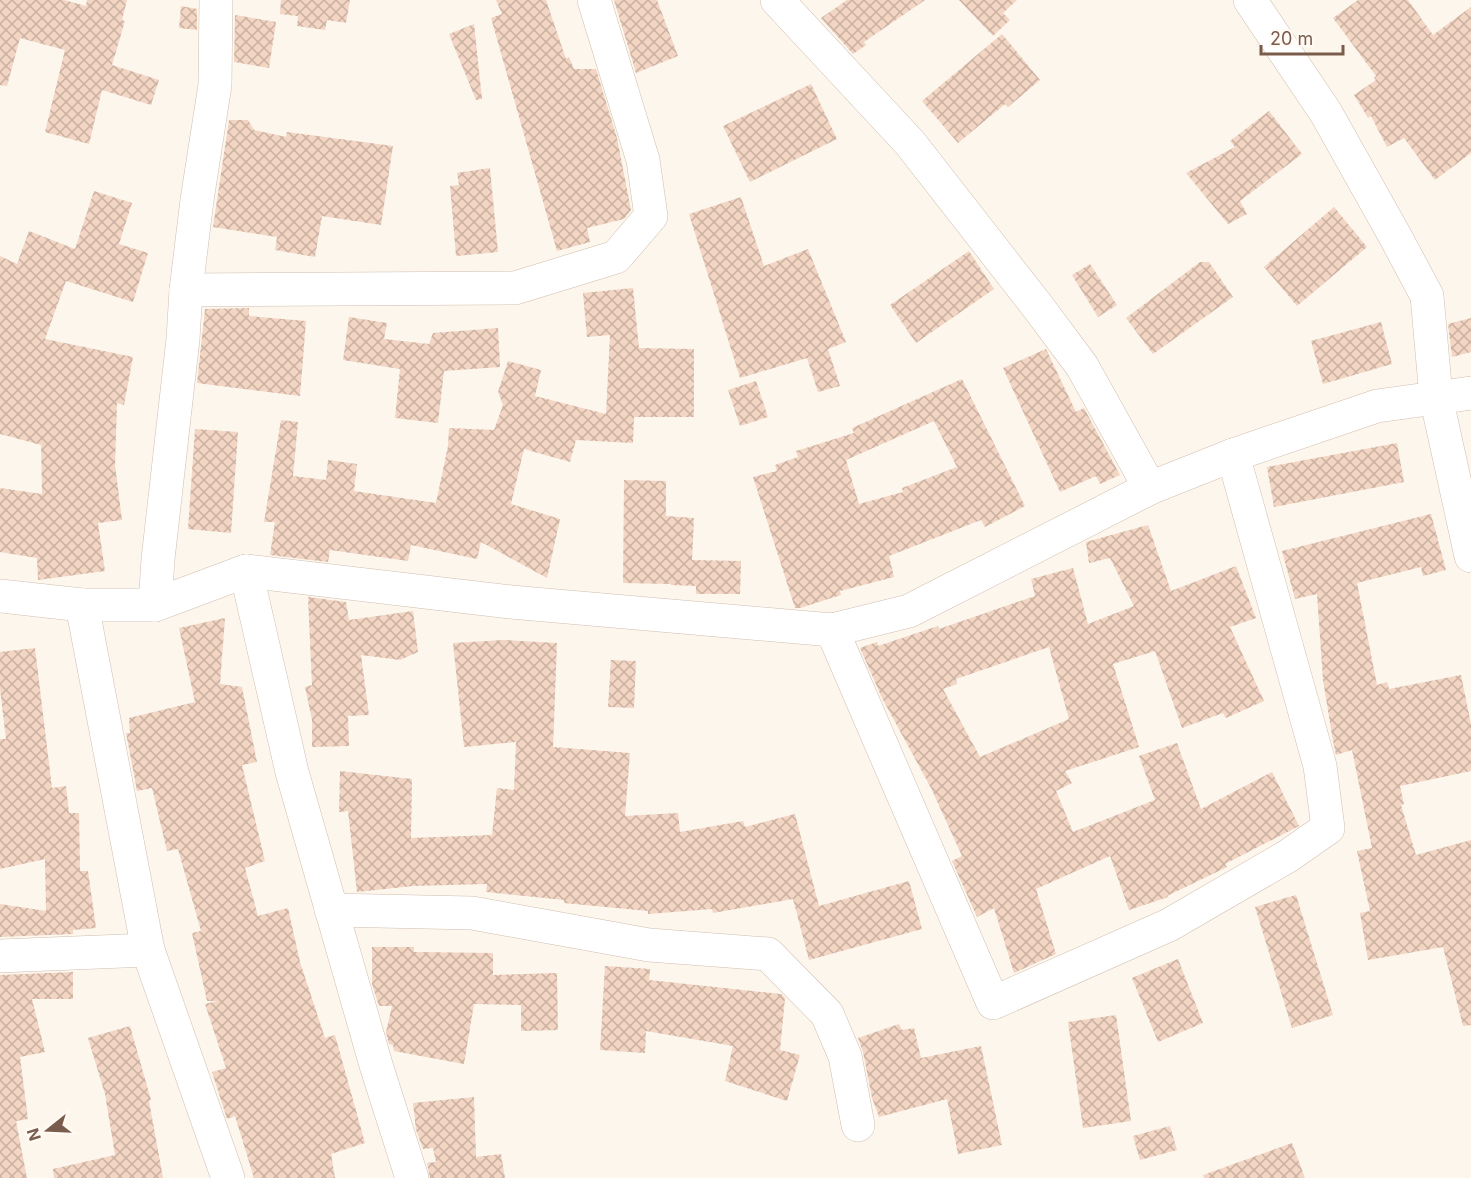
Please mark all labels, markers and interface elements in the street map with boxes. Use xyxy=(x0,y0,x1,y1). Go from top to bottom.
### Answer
scale bar xyxy=(1261,18,1344,56)
text: 20 m xyxy=(1270,28,1313,49)
north arrow xyxy=(18,1100,78,1160)
text: N xyxy=(22,1126,45,1144)

